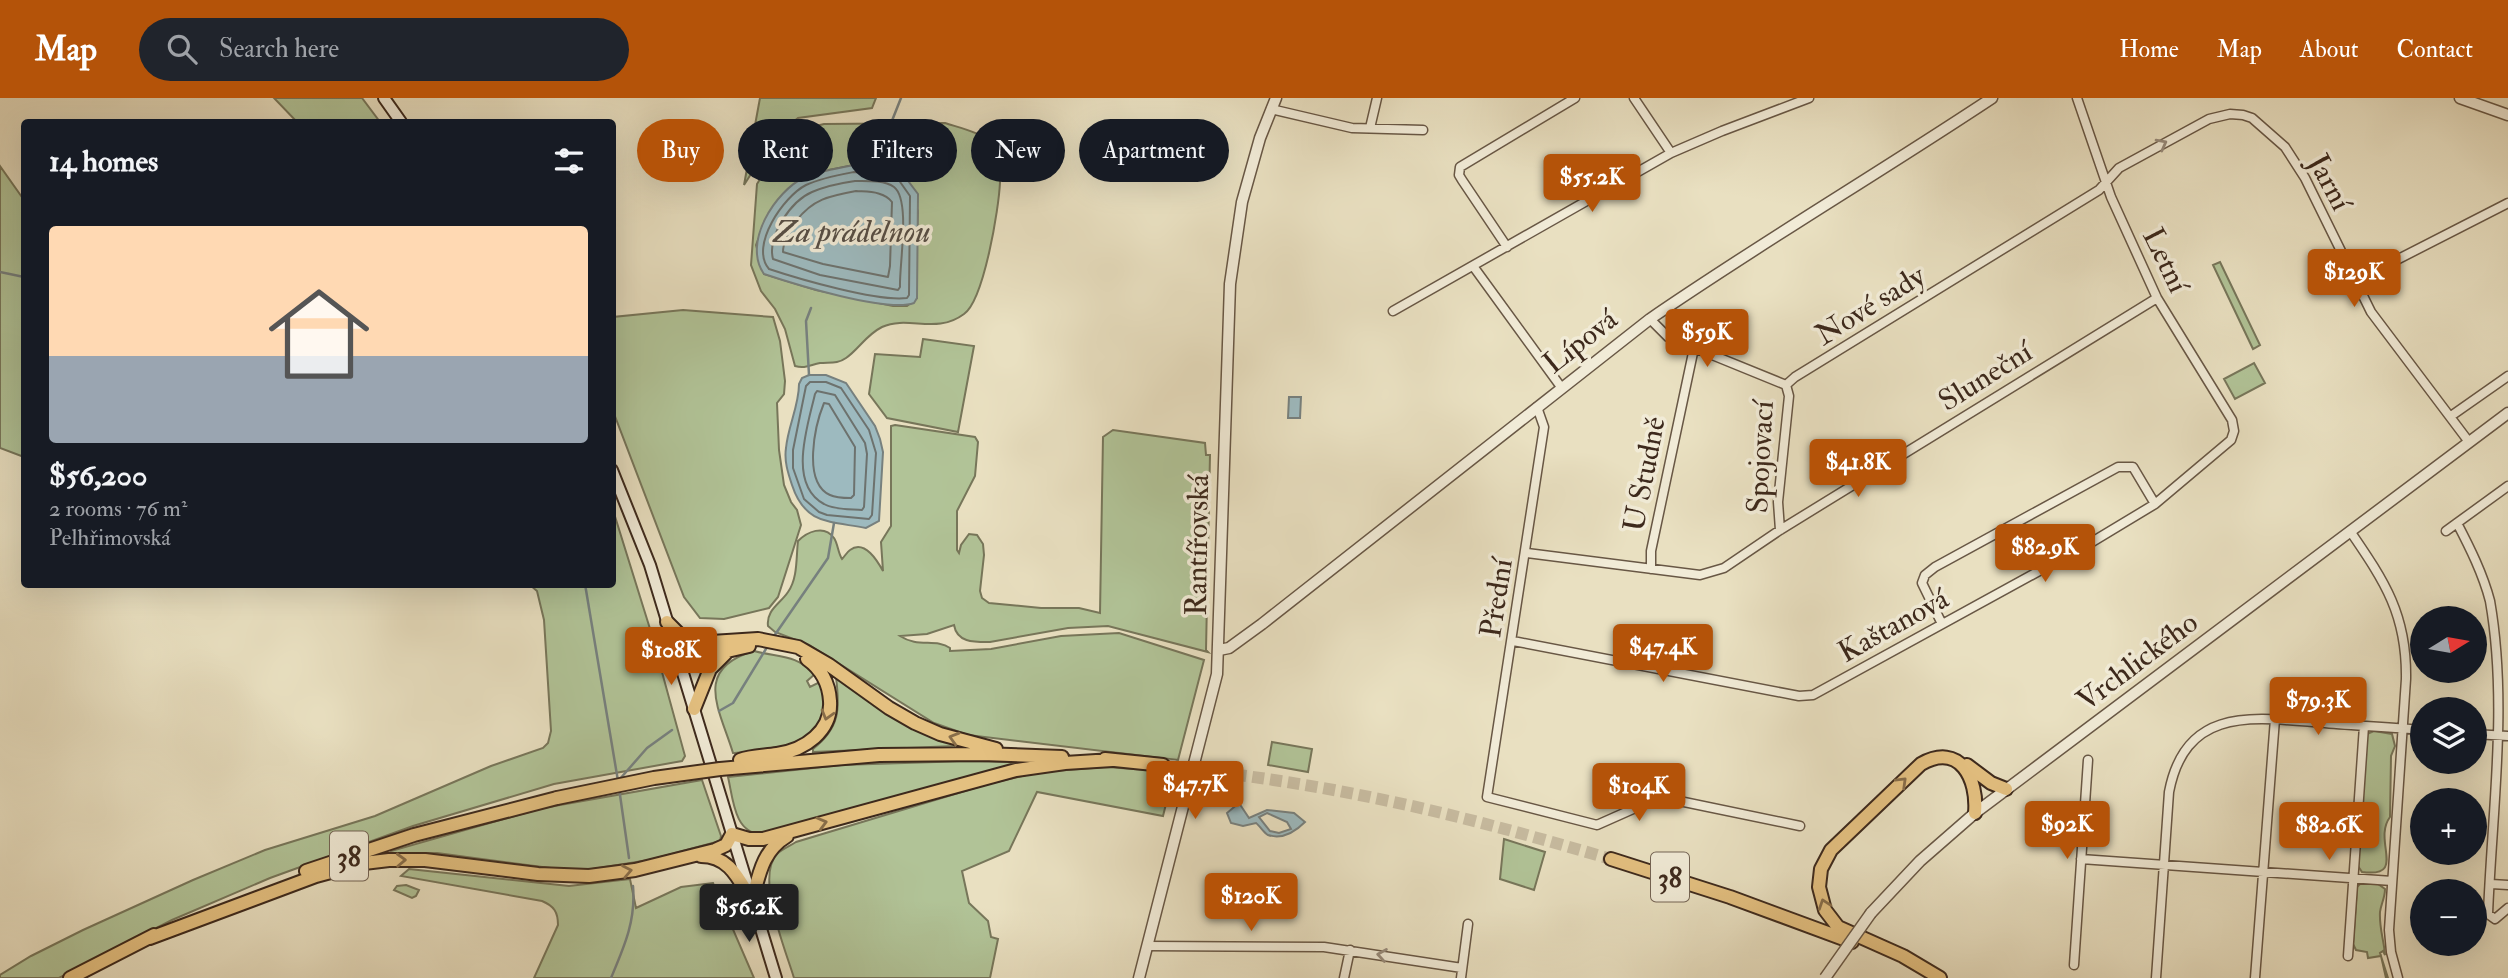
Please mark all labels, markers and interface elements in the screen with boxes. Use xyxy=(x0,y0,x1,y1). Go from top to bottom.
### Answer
search box xyxy=(139,18,629,81)
text: Map xyxy=(35,29,97,70)
icon: search xyxy=(163,30,201,68)
text: Search here xyxy=(219,33,339,65)
text: Home xyxy=(2119,34,2179,65)
text: Map xyxy=(2217,34,2262,65)
text: About xyxy=(2300,34,2359,65)
text: Contact xyxy=(2397,34,2473,65)
chip: Buy xyxy=(637,119,724,182)
chip: Rent xyxy=(738,119,833,182)
chip: Filters xyxy=(847,119,957,182)
chip: New xyxy=(971,119,1065,182)
chip: Apartment xyxy=(1079,119,1229,182)
one-way arrow xyxy=(2155,139,2168,152)
icon: filters xyxy=(550,142,588,180)
text: 14 homes xyxy=(49,143,158,180)
street label: Jarní xyxy=(2299,147,2361,219)
pin: $55.2K xyxy=(1535,155,1649,214)
text: $55.2K xyxy=(1559,162,1625,191)
water label: Za prádelnou xyxy=(772,212,930,252)
street label: Letní xyxy=(2134,222,2198,300)
pin: $129K xyxy=(2305,250,2403,309)
street label: Nové sady xyxy=(1809,257,1933,354)
text: $129K xyxy=(2324,257,2384,286)
icon: home xyxy=(256,271,382,397)
street label: Lípová xyxy=(1536,301,1625,382)
pin: $59K xyxy=(1666,310,1748,369)
text: $59K xyxy=(1682,317,1733,346)
street label: Sluneční xyxy=(1932,332,2041,419)
street label: Spojovací xyxy=(1739,398,1782,514)
street label: U Studně xyxy=(1615,414,1674,535)
pin: $41.8K xyxy=(1801,440,1915,499)
text: $41.8K xyxy=(1826,447,1890,476)
text: $56,200 xyxy=(49,457,147,494)
street label: Rantířovská xyxy=(1178,473,1217,616)
text: 2 rooms · 76 m² xyxy=(49,494,187,523)
text: Pelhřimovská xyxy=(49,523,171,552)
pin: $82.9K xyxy=(1988,524,2102,584)
text: $82.9K xyxy=(2011,532,2079,561)
street label: Přední xyxy=(1472,554,1521,640)
street label: Kaštanová xyxy=(1832,580,1955,671)
street label: Vrchlického xyxy=(2069,604,2205,719)
north arrow xyxy=(2410,606,2487,682)
map controls xyxy=(2410,606,2487,956)
pin: $47.4K xyxy=(1606,624,1720,684)
pin: $108K xyxy=(622,628,720,687)
text: $47.4K xyxy=(1629,632,1697,661)
text: $108K xyxy=(641,635,701,664)
pin: $79.3K xyxy=(2261,678,2375,737)
text: $79.3K xyxy=(2286,685,2350,714)
button: layers xyxy=(2410,697,2487,774)
one-way arrow xyxy=(821,709,835,721)
one-way arrow xyxy=(948,731,960,746)
pin: $47.7K xyxy=(1138,762,1252,821)
pin: $104K xyxy=(1590,764,1688,823)
text: $47.7K xyxy=(1162,769,1228,798)
text: $104K xyxy=(1608,771,1670,800)
one-way arrow xyxy=(1894,777,1907,790)
button: + xyxy=(2410,788,2487,865)
pin: $92K xyxy=(2026,802,2108,861)
pin: $82.6K xyxy=(2272,802,2386,862)
text: $92K xyxy=(2041,809,2093,838)
text: $82.6K xyxy=(2295,810,2363,839)
one-way arrow xyxy=(816,816,828,831)
road number: 38 xyxy=(330,832,368,880)
one-way arrow xyxy=(396,852,407,867)
road number: 38 xyxy=(1651,852,1689,902)
one-way arrow xyxy=(621,865,633,880)
pin: $120K xyxy=(1202,874,1300,933)
button: − xyxy=(2410,879,2487,956)
text: $120K xyxy=(1221,881,1281,910)
pin: $56.2K xyxy=(692,884,806,944)
text: $56.2K xyxy=(716,892,782,921)
one-way arrow xyxy=(1818,898,1832,910)
one-way arrow xyxy=(1376,948,1388,963)

